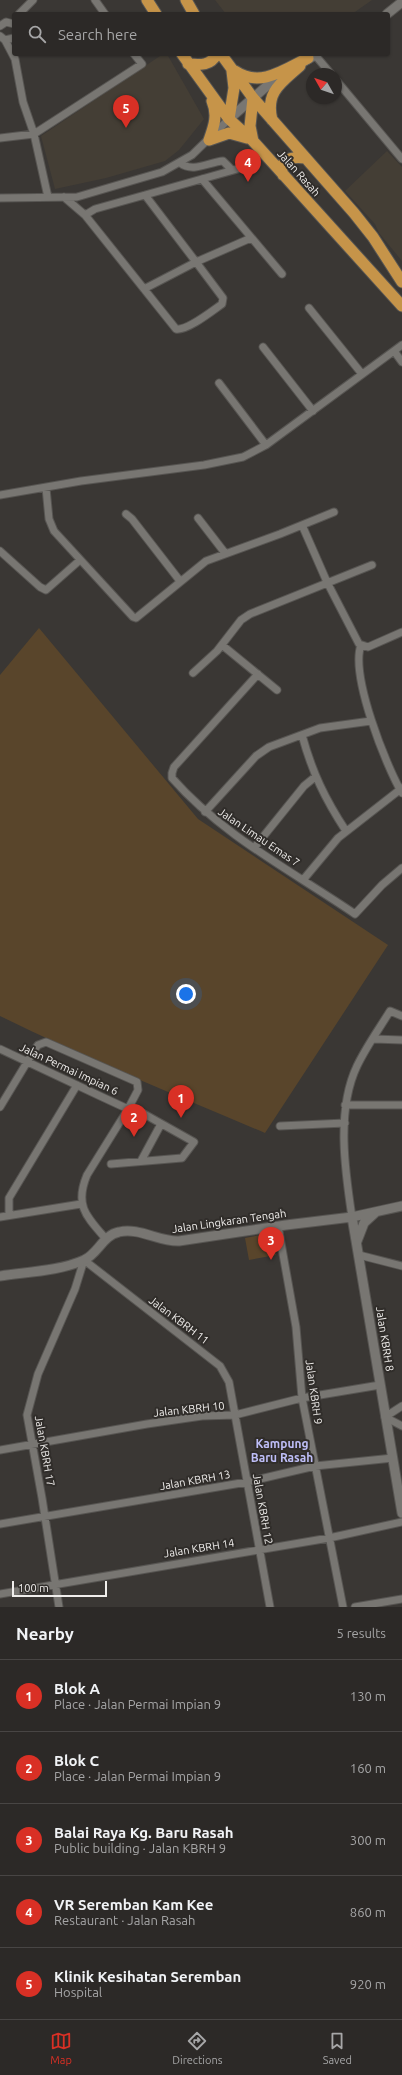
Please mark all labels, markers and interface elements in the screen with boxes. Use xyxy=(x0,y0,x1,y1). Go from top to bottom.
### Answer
search box xyxy=(12,12,390,56)
icon: search xyxy=(26,23,48,45)
text: Search here xyxy=(58,26,137,43)
north arrow xyxy=(306,68,342,104)
pin: 5 xyxy=(113,95,139,128)
street label: Jalan Rasah xyxy=(275,148,323,198)
pin: 4 xyxy=(235,149,261,182)
street label: Jalan Limau Emas 7 xyxy=(216,805,302,869)
your location xyxy=(176,984,196,1004)
street label: Jalan Permai Impian 6 xyxy=(18,1041,120,1097)
pin: 1 xyxy=(168,1085,194,1118)
pin: 2 xyxy=(121,1104,147,1137)
street label: Jalan Lingkaran Tengah xyxy=(171,1207,287,1235)
pin: 3 xyxy=(258,1227,284,1260)
street label: Jalan KBRH 11 xyxy=(147,1294,211,1346)
street label: Jalan KBRH 8 xyxy=(374,1306,396,1372)
street label: Jalan KBRH 9 xyxy=(304,1359,324,1425)
street label: Jalan KBRH 10 xyxy=(153,1399,225,1419)
street label: Jalan KBRH 17 xyxy=(33,1415,57,1487)
district label: Kampung Baru Rasah xyxy=(251,1437,313,1464)
street label: Jalan KBRH 13 xyxy=(159,1468,231,1492)
street label: Jalan KBRH 12 xyxy=(251,1473,275,1545)
street label: Jalan KBRH 14 xyxy=(163,1536,235,1560)
scale bar xyxy=(12,1579,107,1598)
text: 100 m xyxy=(18,1582,49,1594)
text: Nearby xyxy=(16,1624,74,1643)
text: 5 results xyxy=(336,1626,386,1640)
text: Blok A xyxy=(54,1680,100,1697)
text: 1 xyxy=(25,1689,33,1703)
text: 130 m xyxy=(350,1689,386,1703)
text: Place · Jalan Permai Impian 9 xyxy=(54,1697,221,1711)
text: Blok C xyxy=(54,1752,99,1769)
text: 2 xyxy=(25,1761,33,1775)
text: 160 m xyxy=(350,1761,386,1775)
text: Place · Jalan Permai Impian 9 xyxy=(54,1769,221,1783)
text: Balai Raya Kg. Baru Rasah xyxy=(54,1824,234,1841)
text: 3 xyxy=(25,1833,33,1847)
text: 300 m xyxy=(350,1833,386,1847)
text: Public building · Jalan KBRH 9 xyxy=(54,1841,226,1855)
text: VR Seremban Kam Kee xyxy=(54,1896,213,1913)
text: 4 xyxy=(25,1905,33,1919)
text: 860 m xyxy=(350,1905,386,1919)
text: Restaurant · Jalan Rasah xyxy=(54,1913,195,1927)
text: Klinik Kesihatan Seremban xyxy=(54,1968,241,1985)
text: 5 xyxy=(25,1977,33,1991)
text: 920 m xyxy=(350,1977,386,1991)
text: Hospital xyxy=(54,1985,102,1999)
tab: Map xyxy=(50,2030,72,2066)
tab: Directions xyxy=(172,2030,222,2066)
tab: Saved xyxy=(323,2030,352,2066)

